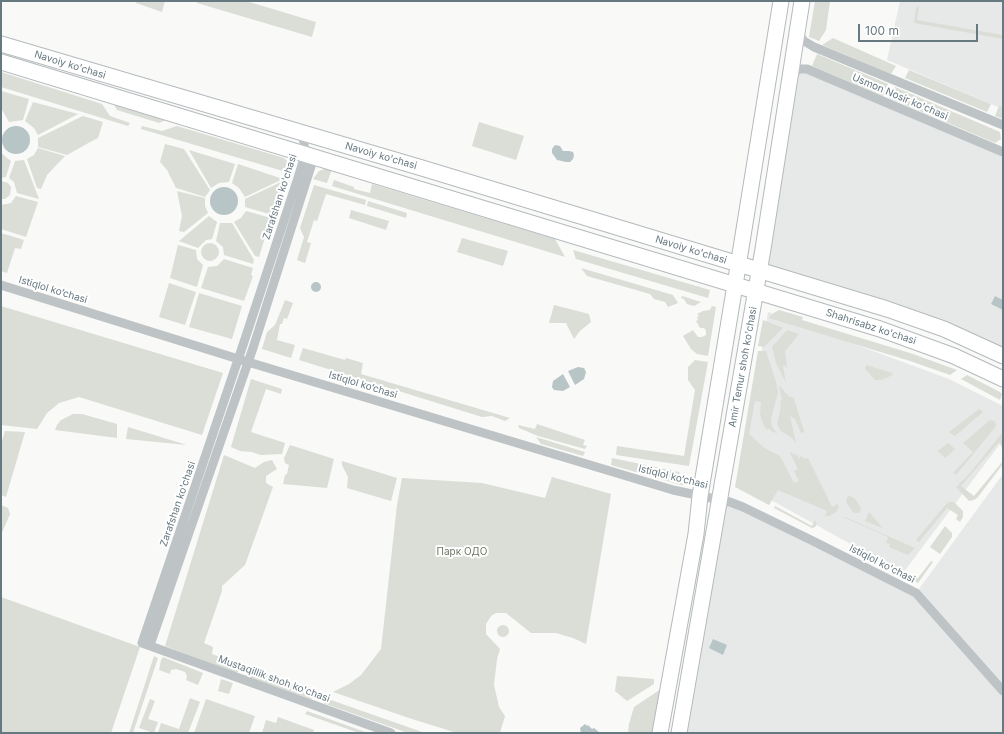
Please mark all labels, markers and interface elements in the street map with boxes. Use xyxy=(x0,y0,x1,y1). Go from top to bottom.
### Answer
scale bar xyxy=(860,16,980,42)
text: 100 m xyxy=(865,23,899,38)
street label: Navoiy ko'chasi xyxy=(33,48,107,82)
street label: Usmon Nosir ko'chasi xyxy=(850,71,950,123)
street label: Navoiy ko'chasi xyxy=(344,140,418,172)
street label: Zarafshan ko'chasi xyxy=(261,153,299,241)
street label: Navoiy ko'chasi xyxy=(654,233,728,267)
street label: Istiqlol ko‘chasi xyxy=(17,274,89,306)
street label: Amir Temur shoh ko'chasi xyxy=(726,306,760,428)
street label: Shahrisabz ko'chasi xyxy=(824,307,918,347)
street label: Istiqlol ko‘chasi xyxy=(327,369,399,401)
street label: Zarafshan ko'chasi xyxy=(158,460,198,548)
street label: Istiqlol ko‘chasi xyxy=(637,463,709,491)
street label: Istiqlol ko'chasi xyxy=(847,542,917,586)
park label: Парк ОДО xyxy=(437,546,487,558)
street label: Mustaqillik shoh ko'chasi xyxy=(216,653,332,705)

